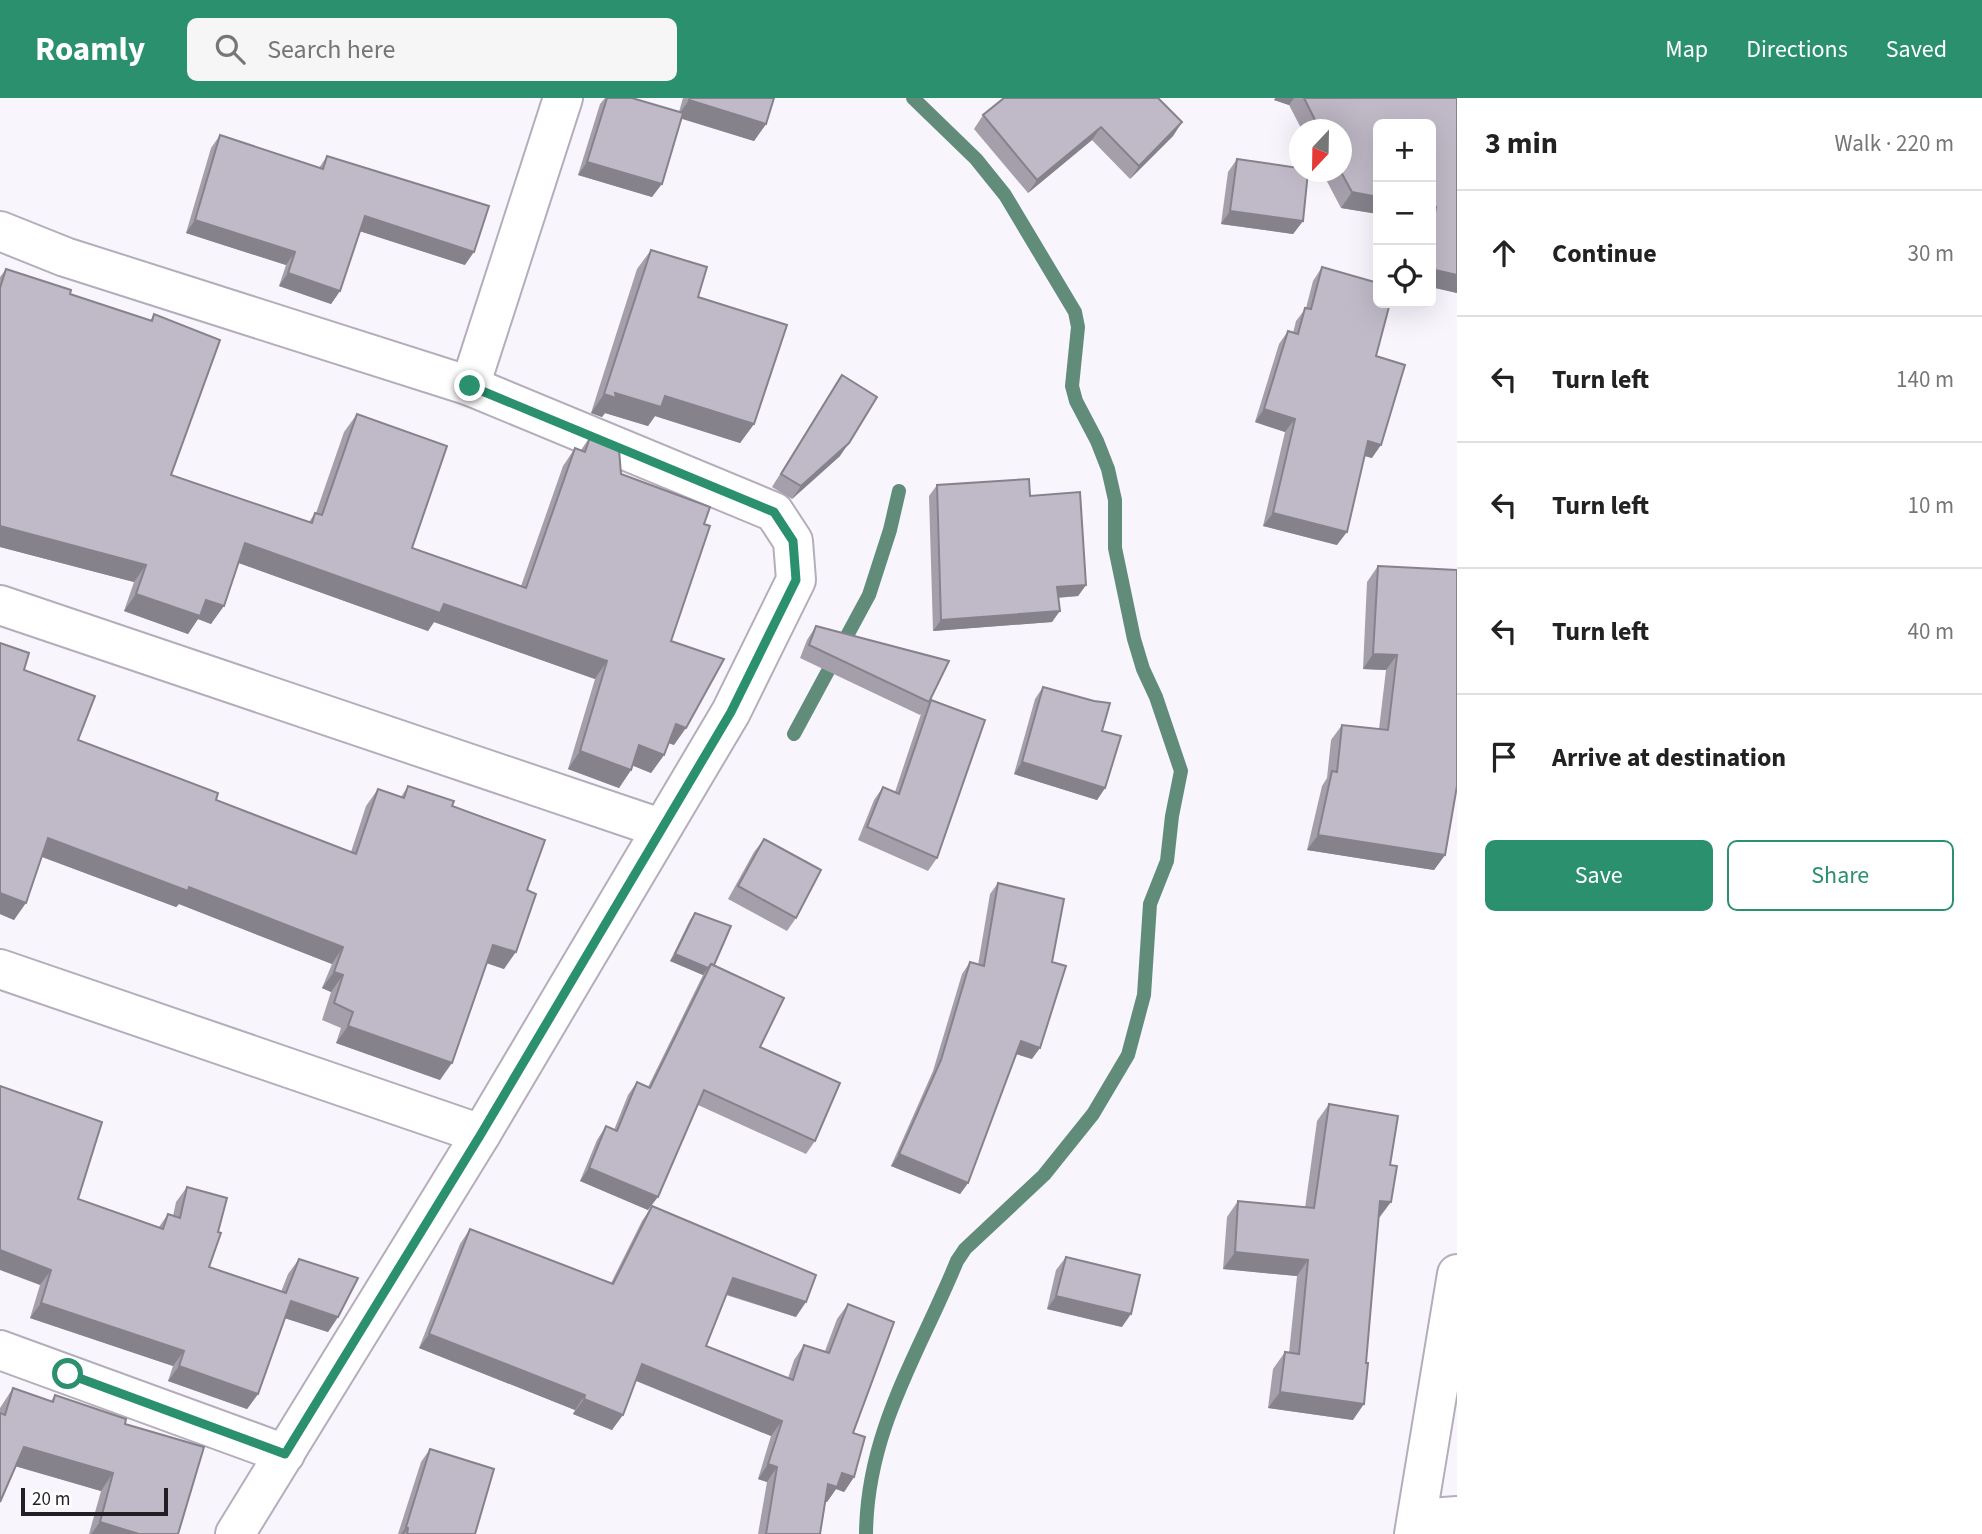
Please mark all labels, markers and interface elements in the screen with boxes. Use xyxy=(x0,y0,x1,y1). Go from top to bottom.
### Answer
search box xyxy=(187,18,677,81)
text: Roamly xyxy=(35,26,145,73)
icon: search xyxy=(211,30,249,68)
text: Search here xyxy=(267,31,395,68)
text: Map xyxy=(1665,32,1708,67)
text: Directions xyxy=(1746,32,1848,67)
text: Saved xyxy=(1886,32,1947,67)
north arrow xyxy=(1289,119,1352,182)
map controls xyxy=(1373,119,1436,308)
button: + xyxy=(1373,119,1436,182)
text: 3 min xyxy=(1485,122,1558,165)
text: Walk · 220 m xyxy=(1835,127,1954,160)
button: − xyxy=(1373,182,1436,245)
icon: ahead xyxy=(1485,234,1523,272)
text: Continue xyxy=(1552,235,1657,272)
text: 30 m xyxy=(1907,237,1954,270)
button: locate xyxy=(1373,245,1436,308)
icon: left xyxy=(1485,360,1523,398)
text: Turn left xyxy=(1552,361,1649,398)
text: 140 m xyxy=(1896,363,1954,396)
route end xyxy=(454,370,485,401)
icon: left xyxy=(1485,486,1523,524)
text: Turn left xyxy=(1552,487,1649,524)
text: 10 m xyxy=(1907,489,1954,522)
icon: left xyxy=(1485,612,1523,650)
text: Turn left xyxy=(1552,613,1649,650)
text: 40 m xyxy=(1907,615,1954,648)
icon: arrive xyxy=(1485,738,1523,776)
text: Arrive at destination xyxy=(1552,739,1786,776)
button: Save xyxy=(1485,840,1713,911)
button: Share xyxy=(1727,840,1954,911)
route start xyxy=(52,1358,83,1389)
scale bar xyxy=(21,1485,168,1517)
text: 20 m xyxy=(32,1486,70,1513)

